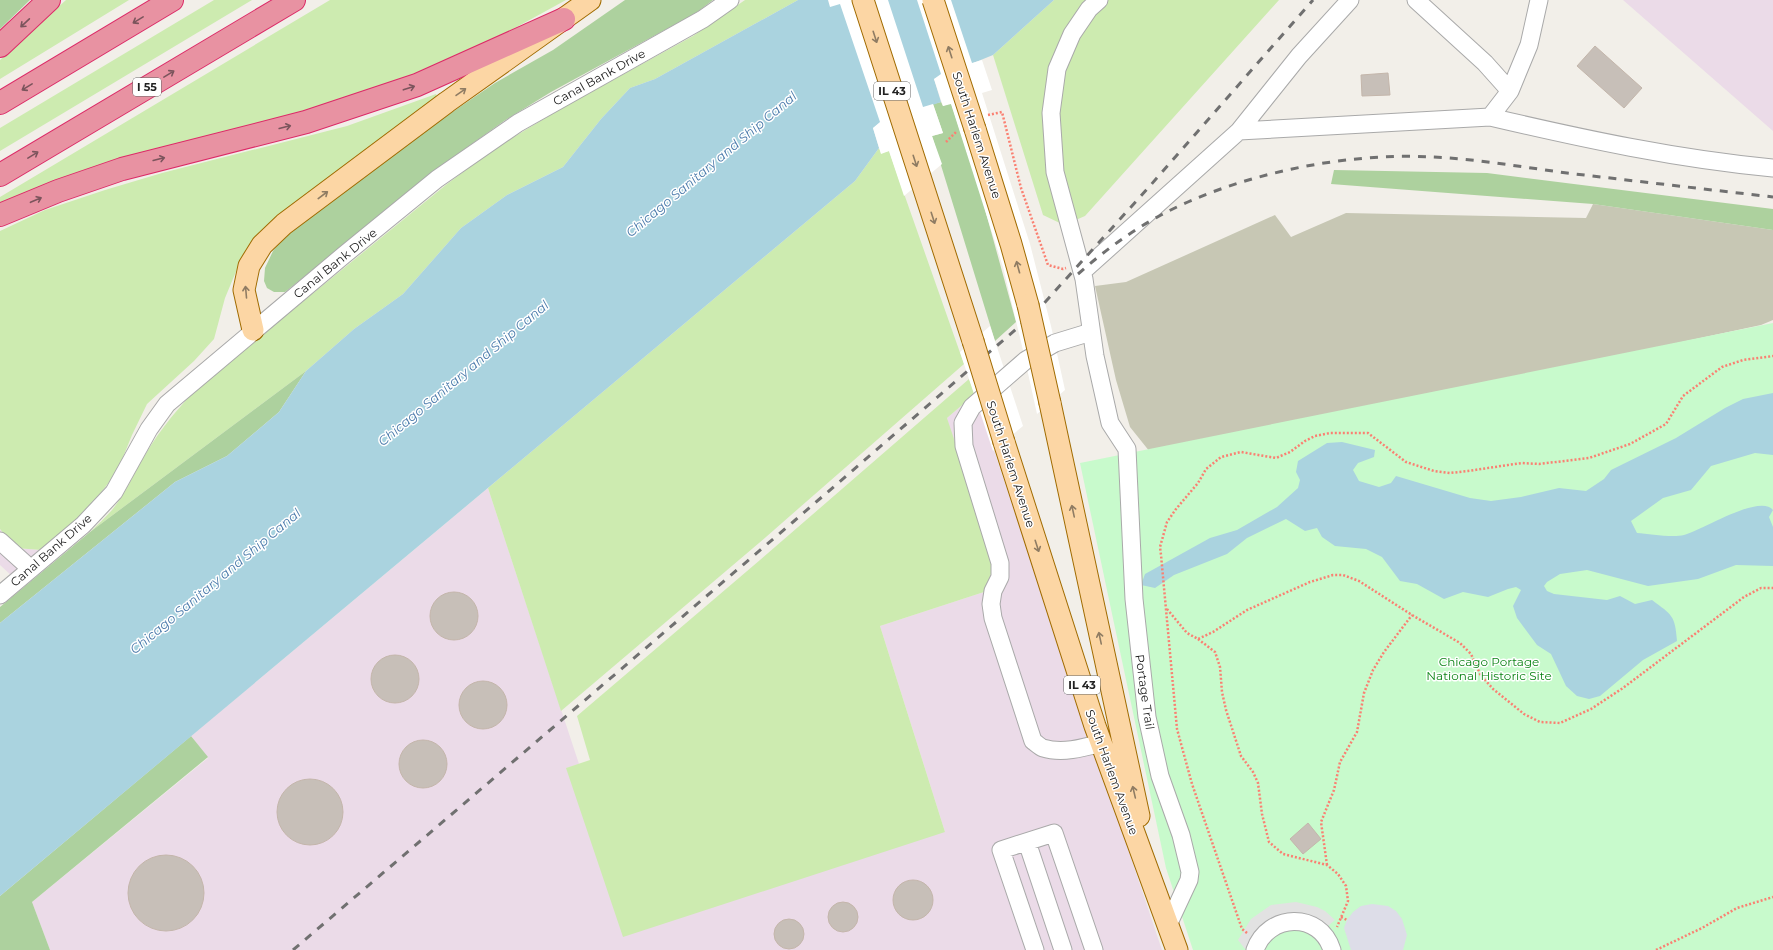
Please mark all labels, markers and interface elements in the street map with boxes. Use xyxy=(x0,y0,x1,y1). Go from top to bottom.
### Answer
one-way arrow xyxy=(133,16,144,24)
one-way arrow xyxy=(20,18,30,27)
one-way arrow xyxy=(872,30,879,43)
street label: Canal Bank Drive xyxy=(550,45,648,109)
one-way arrow xyxy=(946,45,953,58)
one-way arrow xyxy=(163,70,174,78)
street label: South Harlem Avenue xyxy=(949,70,1005,200)
road number: I 55 xyxy=(133,78,161,96)
road number: IL 43 xyxy=(874,82,910,100)
one-way arrow xyxy=(21,83,33,91)
one-way arrow xyxy=(402,84,415,91)
one-way arrow xyxy=(455,88,466,97)
water label: Chicago Sanitary and Ship Canal xyxy=(622,88,800,240)
one-way arrow xyxy=(278,123,291,130)
one-way arrow xyxy=(27,151,38,159)
one-way arrow xyxy=(912,154,919,167)
one-way arrow xyxy=(153,155,166,163)
one-way arrow xyxy=(317,191,328,199)
one-way arrow xyxy=(30,196,42,203)
one-way arrow xyxy=(930,212,937,225)
street label: Canal Bank Drive xyxy=(290,225,380,301)
one-way arrow xyxy=(1014,261,1021,274)
one-way arrow xyxy=(242,286,249,299)
water label: Chicago Sanitary and Ship Canal xyxy=(374,297,552,449)
street label: South Harlem Avenue xyxy=(983,399,1039,529)
water label: Chicago Sanitary and Ship Canal xyxy=(126,505,304,657)
one-way arrow xyxy=(1068,505,1076,518)
street label: Canal Bank Drive xyxy=(7,511,95,589)
one-way arrow xyxy=(1034,539,1041,552)
one-way arrow xyxy=(1096,632,1104,645)
street label: Portage Trail xyxy=(1132,653,1158,731)
park label: Chicago Portage National Historic Site xyxy=(1426,654,1552,683)
road number: IL 43 xyxy=(1064,676,1100,694)
street label: South Harlem Avenue xyxy=(1082,707,1142,837)
one-way arrow xyxy=(1129,786,1137,799)

